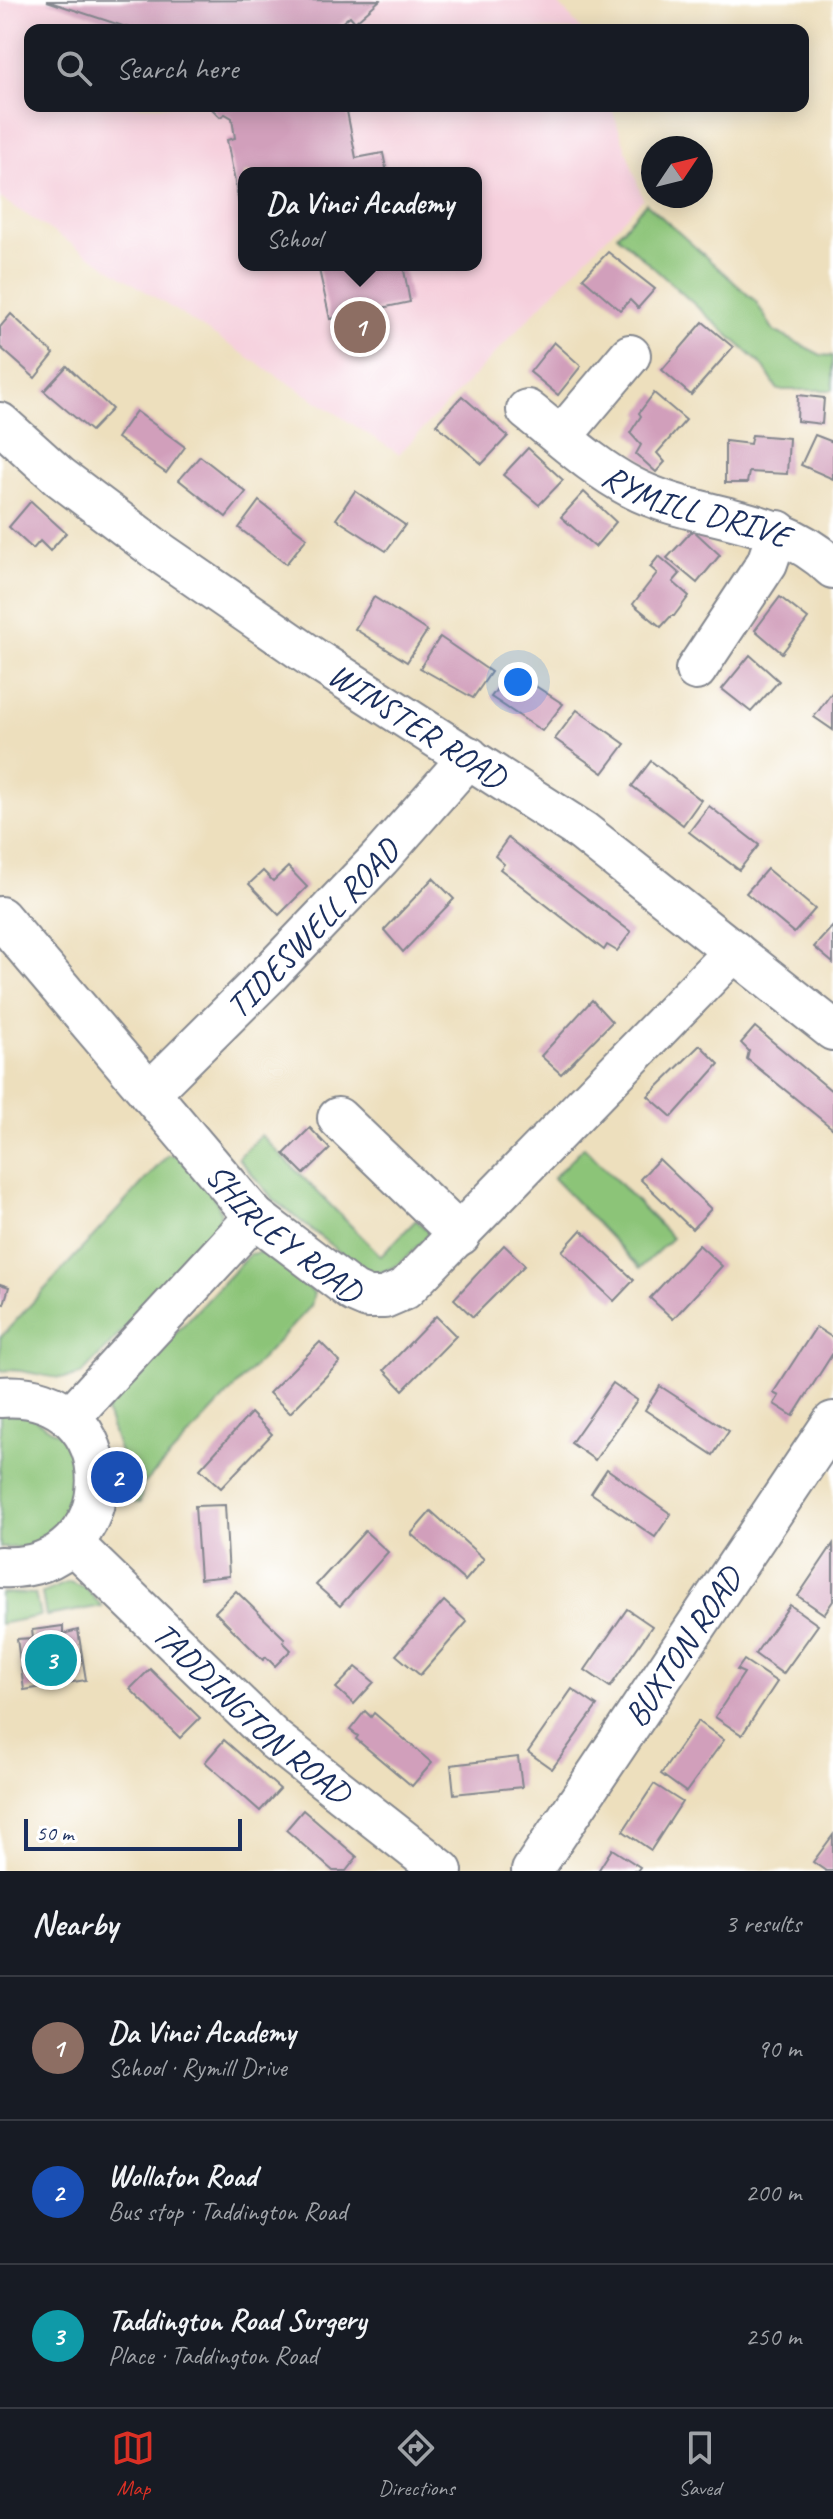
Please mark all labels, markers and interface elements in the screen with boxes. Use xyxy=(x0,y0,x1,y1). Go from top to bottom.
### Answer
search box xyxy=(24,24,809,112)
icon: search xyxy=(52,46,96,90)
text: Search here xyxy=(116,49,238,87)
north arrow xyxy=(641,136,713,208)
popup xyxy=(238,167,482,271)
text: Da Vinci Academy xyxy=(266,184,454,222)
text: School xyxy=(266,222,322,255)
pin: 1 xyxy=(334,297,386,357)
street label: RYMILL DRIVE xyxy=(594,454,801,559)
street label: WINSTER ROAD xyxy=(320,653,517,800)
your location xyxy=(498,662,538,702)
street label: TIDESWELL ROAD xyxy=(216,828,410,1027)
street label: SHIRLEY ROAD xyxy=(197,1154,373,1314)
pin: 2 xyxy=(91,1447,143,1507)
street label: BUXTON ROAD xyxy=(614,1557,753,1735)
street label: TADDINGTON ROAD xyxy=(144,1612,362,1815)
pin: 3 xyxy=(25,1630,77,1690)
scale bar xyxy=(24,1815,242,1851)
text: 50 m xyxy=(36,1819,73,1847)
text: Nearby xyxy=(32,1902,118,1945)
text: 3 results xyxy=(725,1907,801,1940)
text: Da Vinci Academy xyxy=(108,2013,295,2051)
text: 1 xyxy=(52,2032,64,2065)
text: 90 m xyxy=(757,2032,801,2065)
text: School · Rymill Drive xyxy=(108,2051,287,2084)
text: Wollaton Road xyxy=(108,2157,257,2195)
text: 2 xyxy=(52,2176,64,2209)
text: 200 m xyxy=(745,2176,801,2209)
text: Bus stop · Taddington Road xyxy=(108,2195,347,2228)
text: Taddington Road Surgery xyxy=(108,2301,366,2339)
text: 3 xyxy=(52,2320,64,2353)
text: 250 m xyxy=(745,2320,801,2353)
text: Place · Taddington Road xyxy=(108,2339,318,2372)
tab: Map xyxy=(111,2426,155,2502)
tab: Directions xyxy=(378,2426,455,2502)
tab: Saved xyxy=(678,2426,722,2502)

